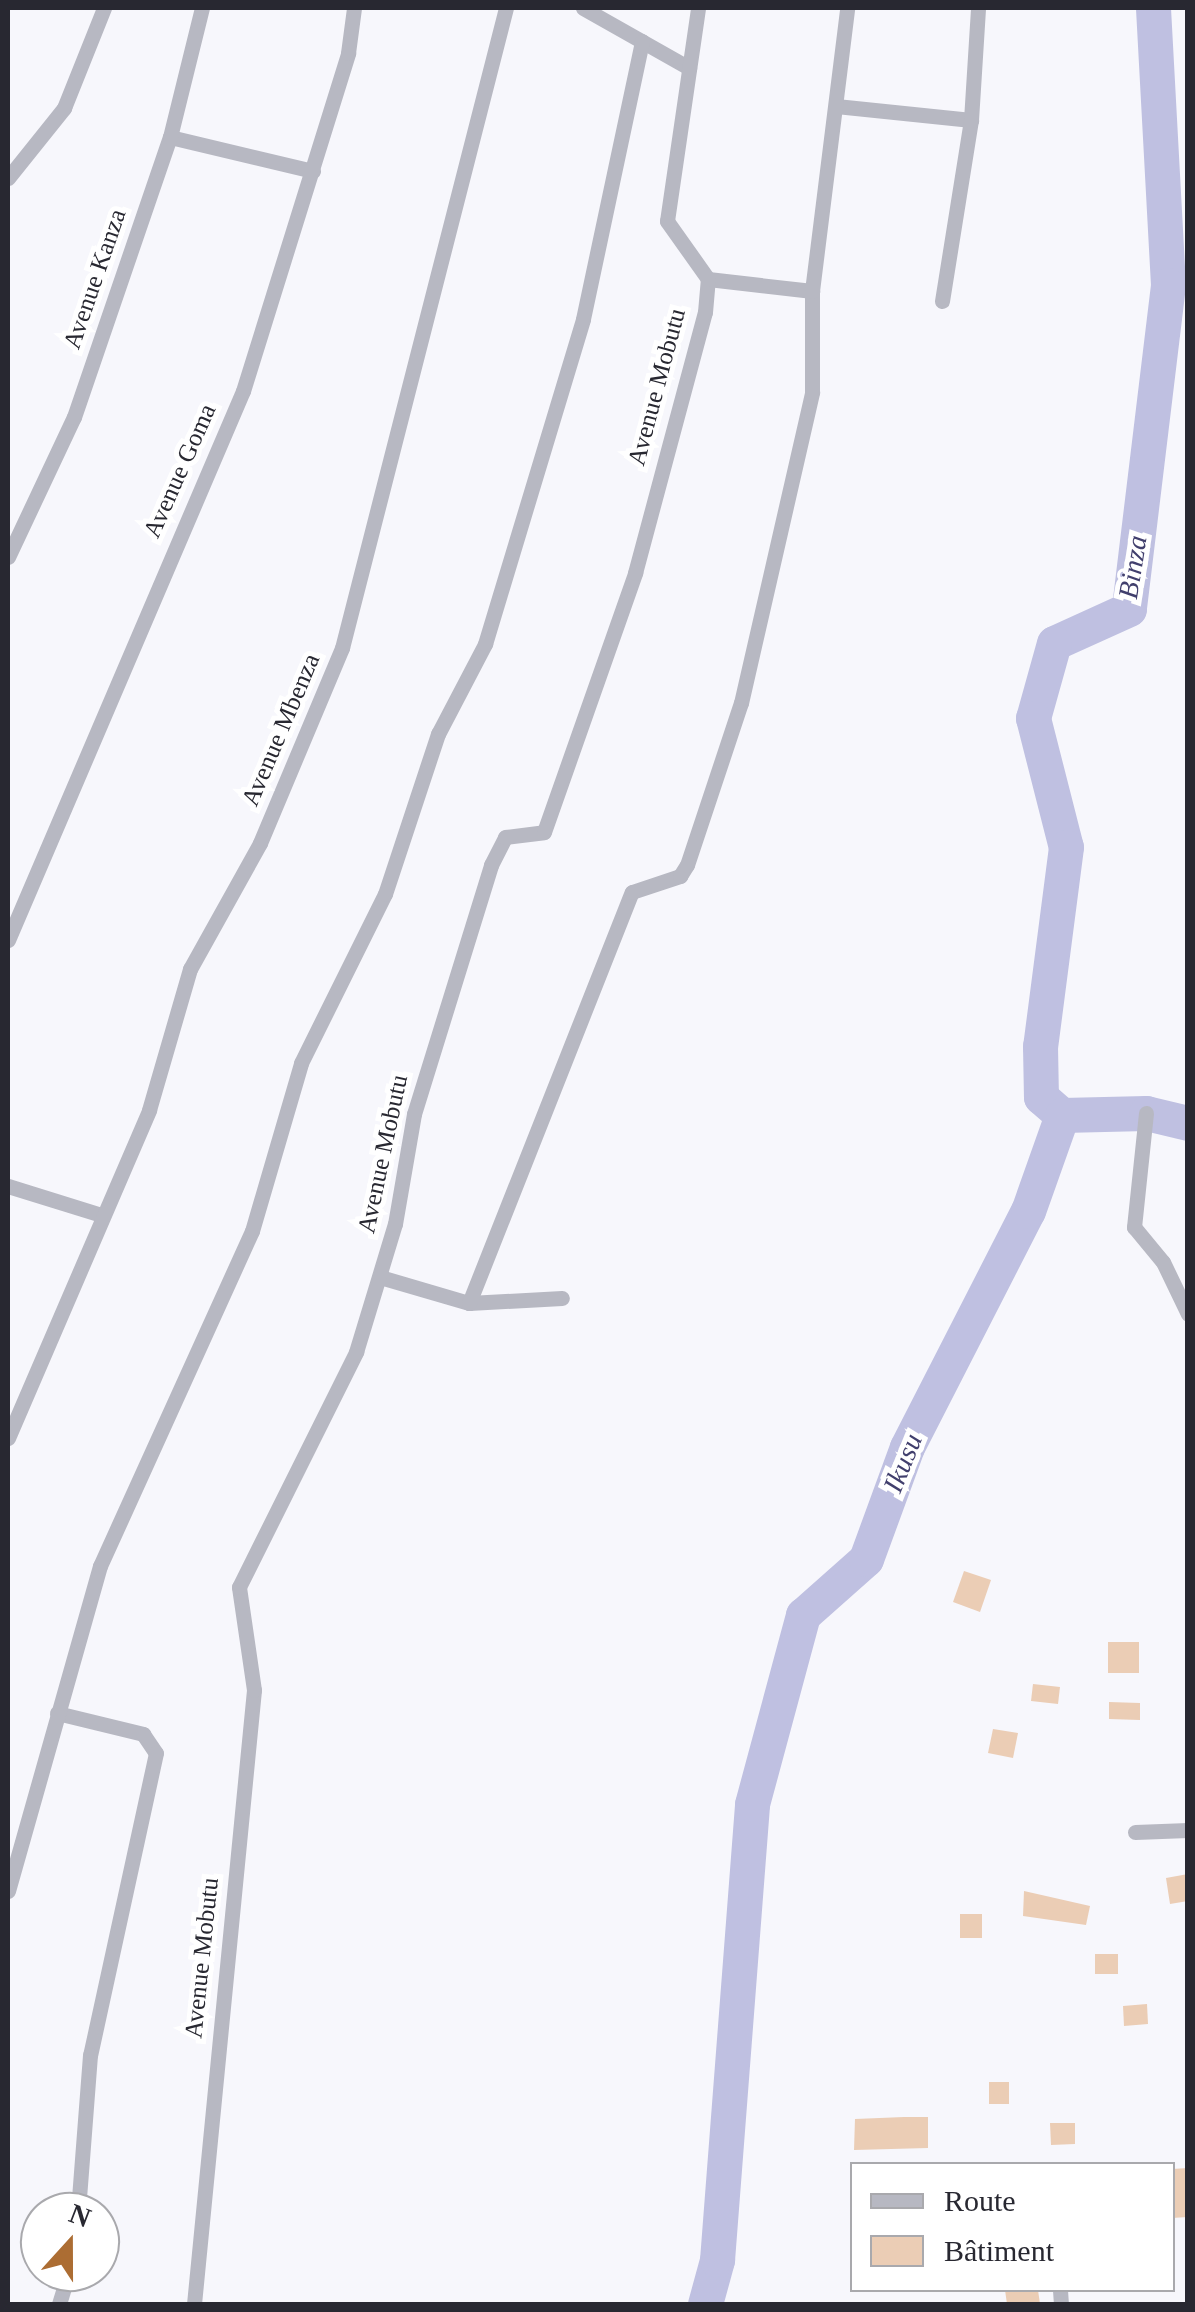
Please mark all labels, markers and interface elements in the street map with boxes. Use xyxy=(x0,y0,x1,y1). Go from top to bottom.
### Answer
street label: Avenue Kanza xyxy=(57,205,133,353)
street label: Avenue Mobutu xyxy=(622,305,692,469)
street label: Avenue Goma xyxy=(137,399,223,543)
water label: Binza xyxy=(1111,533,1155,601)
street label: Avenue Mbenza xyxy=(235,649,327,811)
street label: Avenue Mobutu xyxy=(352,1072,414,1236)
water label: Ikusu xyxy=(876,1429,930,1497)
street label: Avenue Mobutu xyxy=(179,1876,225,2040)
legend xyxy=(850,2162,1175,2292)
text: Route xyxy=(944,2184,1016,2217)
north arrow xyxy=(20,2192,120,2292)
text: N xyxy=(65,2197,95,2233)
text: Bâtiment xyxy=(944,2234,1054,2267)

